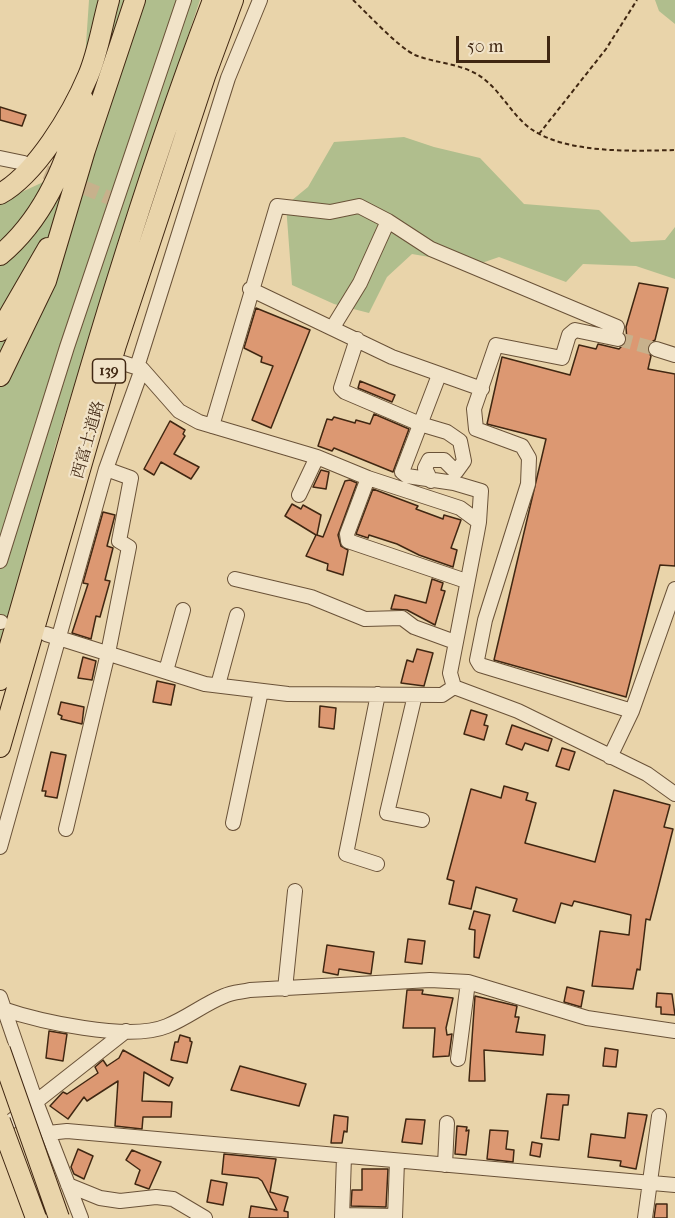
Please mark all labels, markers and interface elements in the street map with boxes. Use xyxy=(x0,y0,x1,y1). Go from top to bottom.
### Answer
scale bar xyxy=(459,24,554,62)
text: 50 m xyxy=(467,36,503,57)
road number: 139 xyxy=(92,359,126,383)
street label: 西富士道路 xyxy=(69,399,109,481)

